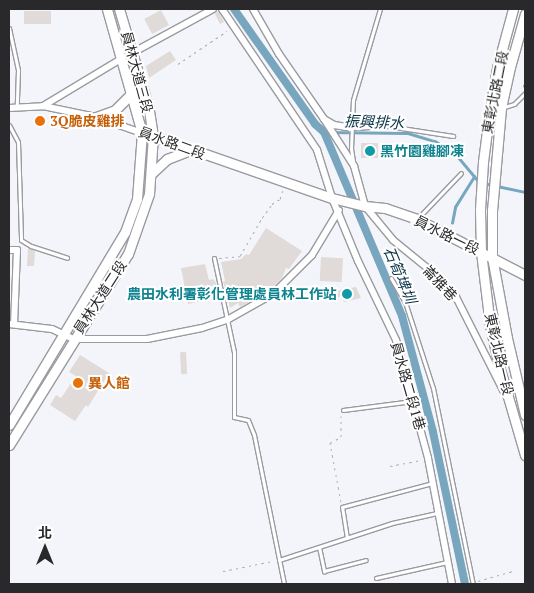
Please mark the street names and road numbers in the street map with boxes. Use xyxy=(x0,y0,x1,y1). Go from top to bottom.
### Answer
street label: 員林大道三段 xyxy=(118,29,156,115)
street label: 東彰北路二段 xyxy=(479,49,511,135)
street label: 員水路二段 xyxy=(136,123,208,163)
street label: 員水路一段 xyxy=(412,212,482,258)
street label: 員林大道二段 xyxy=(70,257,130,337)
street label: 崙雅巷 xyxy=(420,262,460,304)
street label: 東彰北路一段 xyxy=(481,311,517,397)
street label: 員水路二段1巷 xyxy=(387,340,429,432)

